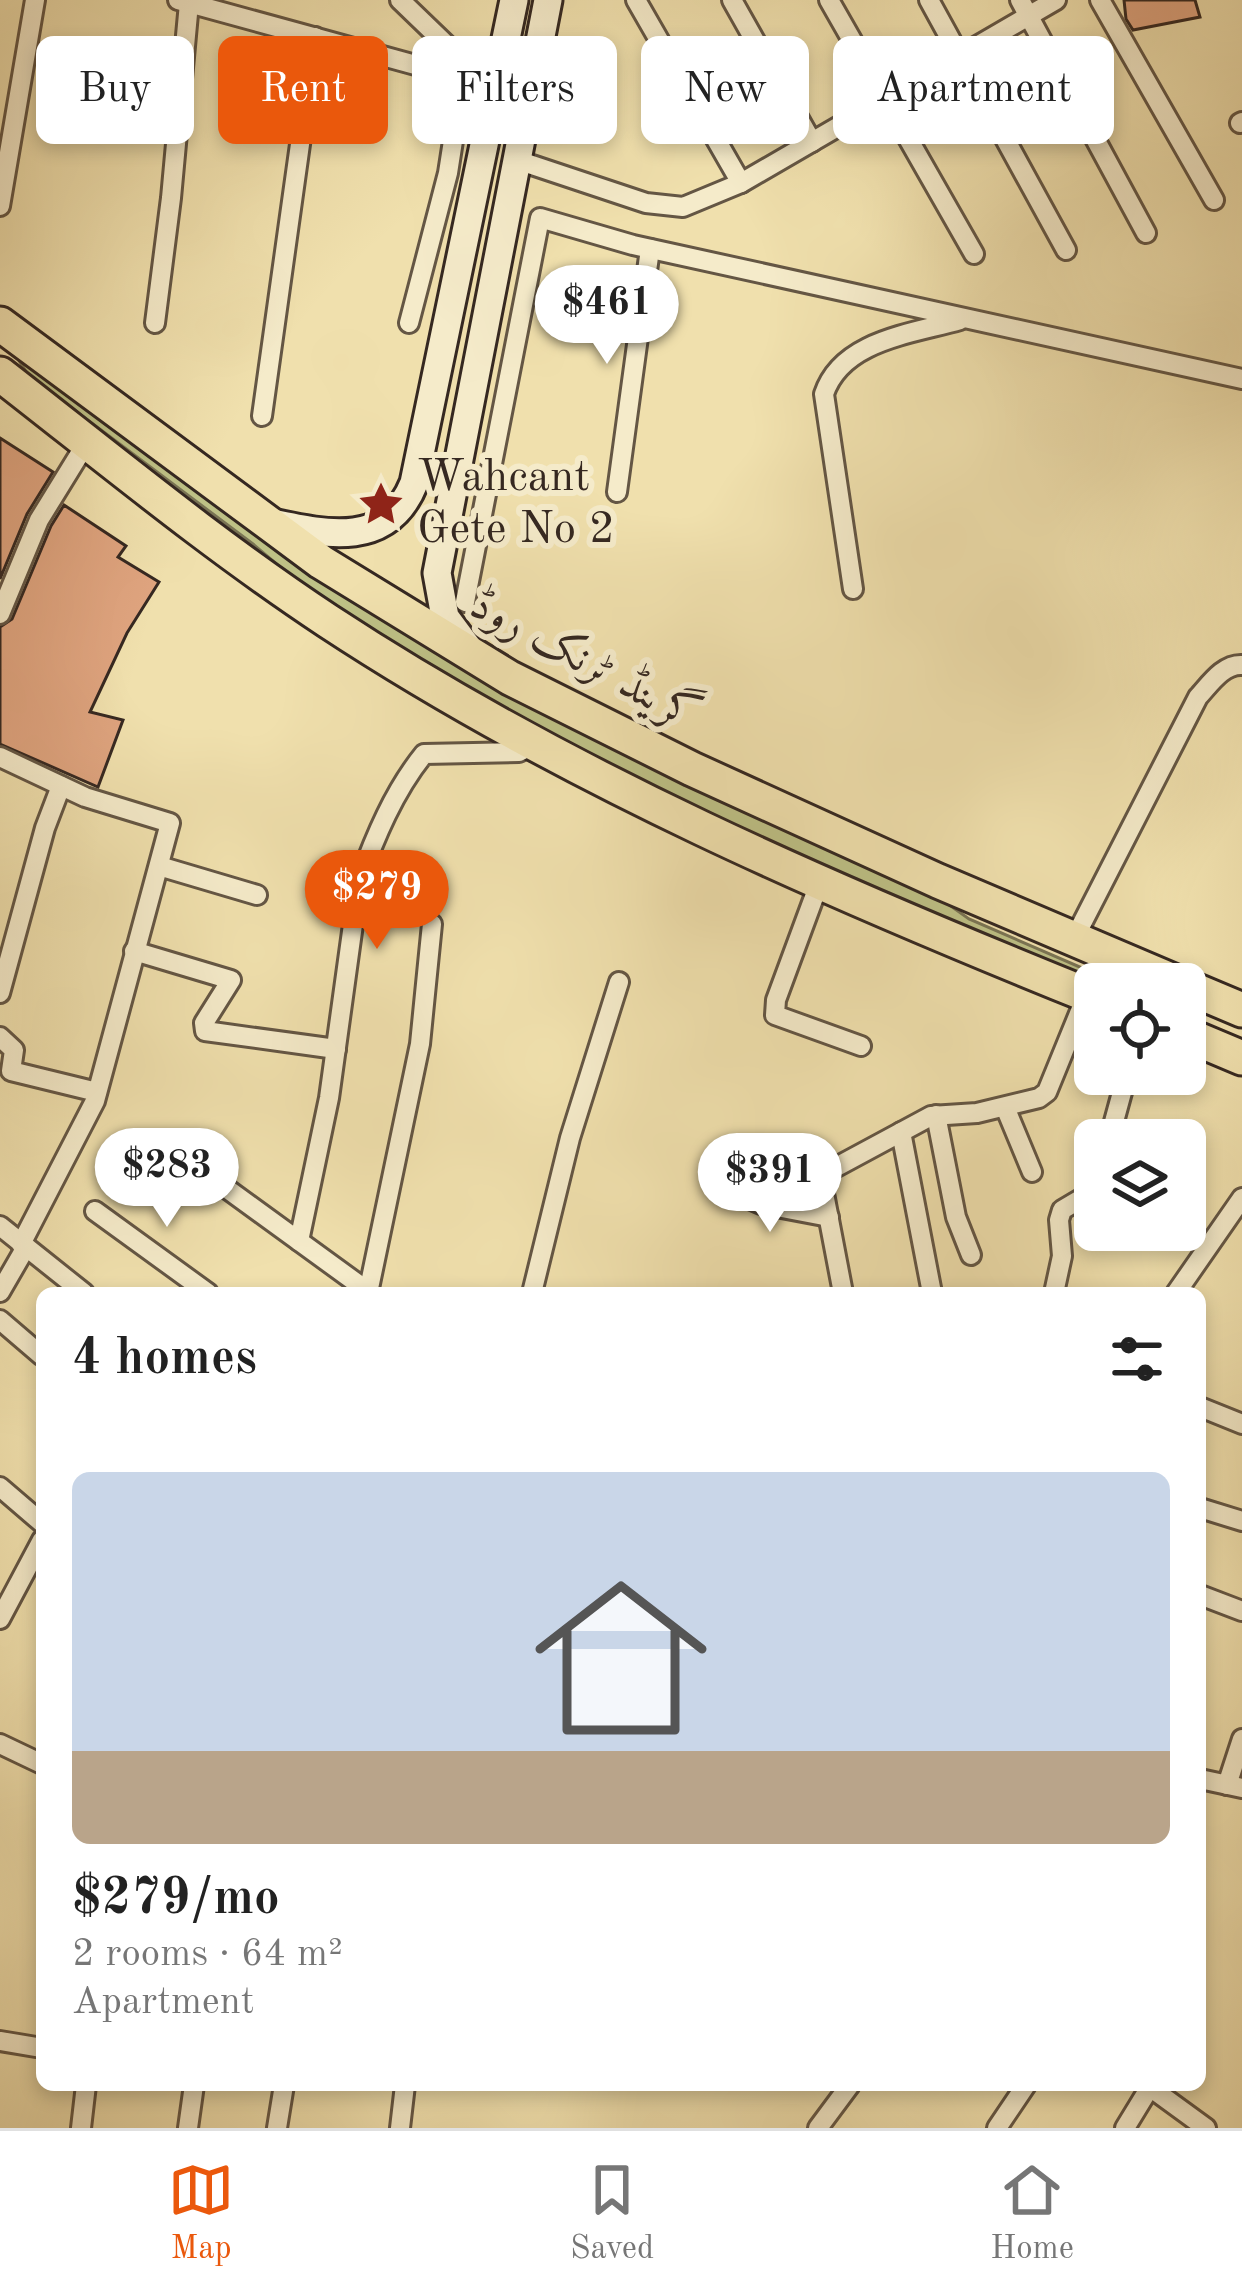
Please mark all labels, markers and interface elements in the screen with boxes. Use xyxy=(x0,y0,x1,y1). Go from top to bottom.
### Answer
chip: Buy xyxy=(36,36,194,144)
chip: Rent xyxy=(218,36,388,144)
chip: Filters xyxy=(412,36,617,144)
chip: New xyxy=(641,36,809,144)
chip: Apartment xyxy=(833,36,1114,144)
pin: $461 xyxy=(536,265,678,367)
text: $461 xyxy=(562,284,652,323)
place label: Wahcant Gete No 2 xyxy=(417,456,615,553)
place icon: Wahcant Gete No 2 xyxy=(356,479,406,529)
street label: گرینڈ ٹرنک روڈ xyxy=(462,574,711,742)
pin: $279 xyxy=(306,850,448,952)
text: $279 xyxy=(332,869,422,908)
map controls xyxy=(1074,963,1206,1251)
button: locate xyxy=(1074,963,1206,1095)
button: layers xyxy=(1074,1119,1206,1251)
pin: $283 xyxy=(96,1128,238,1230)
pin: $391 xyxy=(699,1133,841,1235)
text: $283 xyxy=(122,1147,212,1186)
text: $391 xyxy=(725,1152,815,1191)
icon: filters xyxy=(1104,1326,1170,1392)
text: 4 homes xyxy=(72,1334,257,1385)
icon: home xyxy=(513,1550,729,1766)
text: $279/mo xyxy=(72,1874,280,1925)
text: 2 rooms · 64 m² xyxy=(72,1935,343,1974)
text: Apartment xyxy=(72,1983,255,2022)
tab: Map xyxy=(168,2157,234,2270)
tab: Saved xyxy=(570,2157,654,2270)
tab: Home xyxy=(990,2157,1074,2270)

